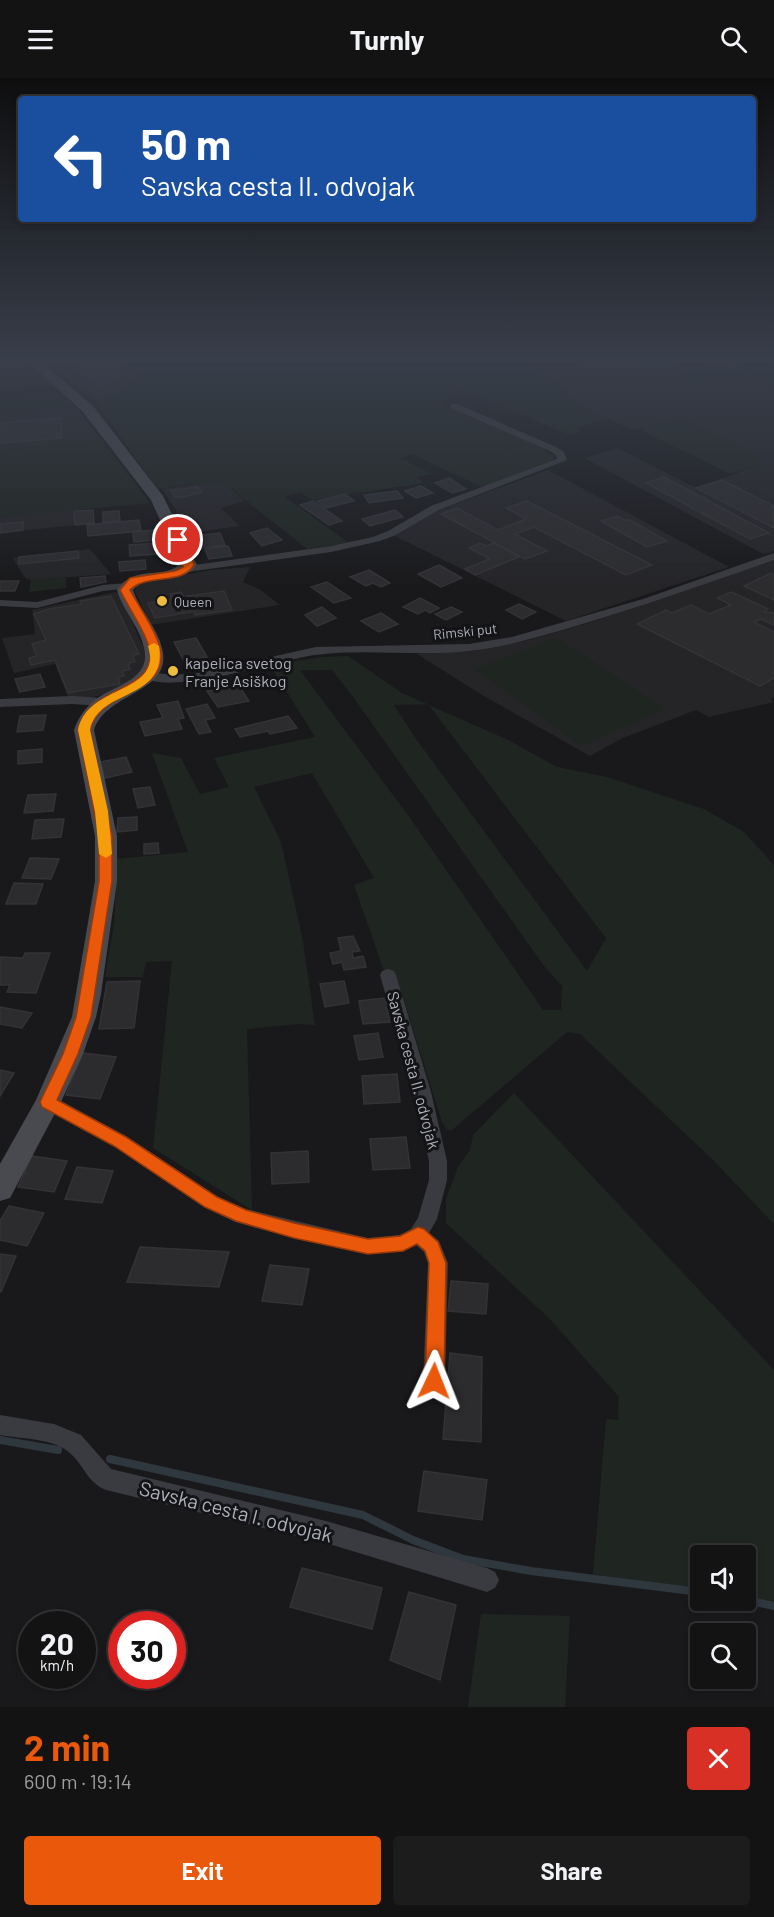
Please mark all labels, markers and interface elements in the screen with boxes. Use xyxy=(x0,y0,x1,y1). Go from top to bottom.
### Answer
icon: menu xyxy=(24,23,57,56)
text: Turnly xyxy=(350,23,424,55)
icon: search xyxy=(717,23,750,56)
text: 50 m xyxy=(141,118,231,168)
icon: left xyxy=(42,120,120,198)
text: Savska cesta II. odvojak xyxy=(141,169,415,201)
pin xyxy=(152,514,203,565)
icon: arrive xyxy=(161,523,194,556)
place label: Queen xyxy=(174,593,212,610)
marker: Queen xyxy=(155,594,169,608)
street label: Rimski put xyxy=(432,619,498,643)
place label: kapelica svetog Franje Asiškog xyxy=(185,653,292,690)
marker: kapelica svetog Franje Asiškog xyxy=(166,664,180,678)
street label: Savska cesta II. odvojak xyxy=(384,989,444,1151)
position arrow xyxy=(402,1349,466,1413)
street label: Savska cesta I. odvojak xyxy=(137,1475,335,1547)
map controls xyxy=(690,1545,756,1689)
button: sound xyxy=(690,1545,756,1611)
speed limit sign: 30 xyxy=(108,1611,186,1689)
button: search xyxy=(690,1623,756,1689)
text: 20 xyxy=(40,1625,74,1661)
text: km/h xyxy=(40,1656,74,1674)
text: 2 min xyxy=(24,1725,110,1768)
button: close xyxy=(687,1727,750,1790)
text: 600 m · 19:14 xyxy=(24,1769,132,1793)
button: Exit xyxy=(24,1836,381,1905)
button: Share xyxy=(393,1836,750,1905)

